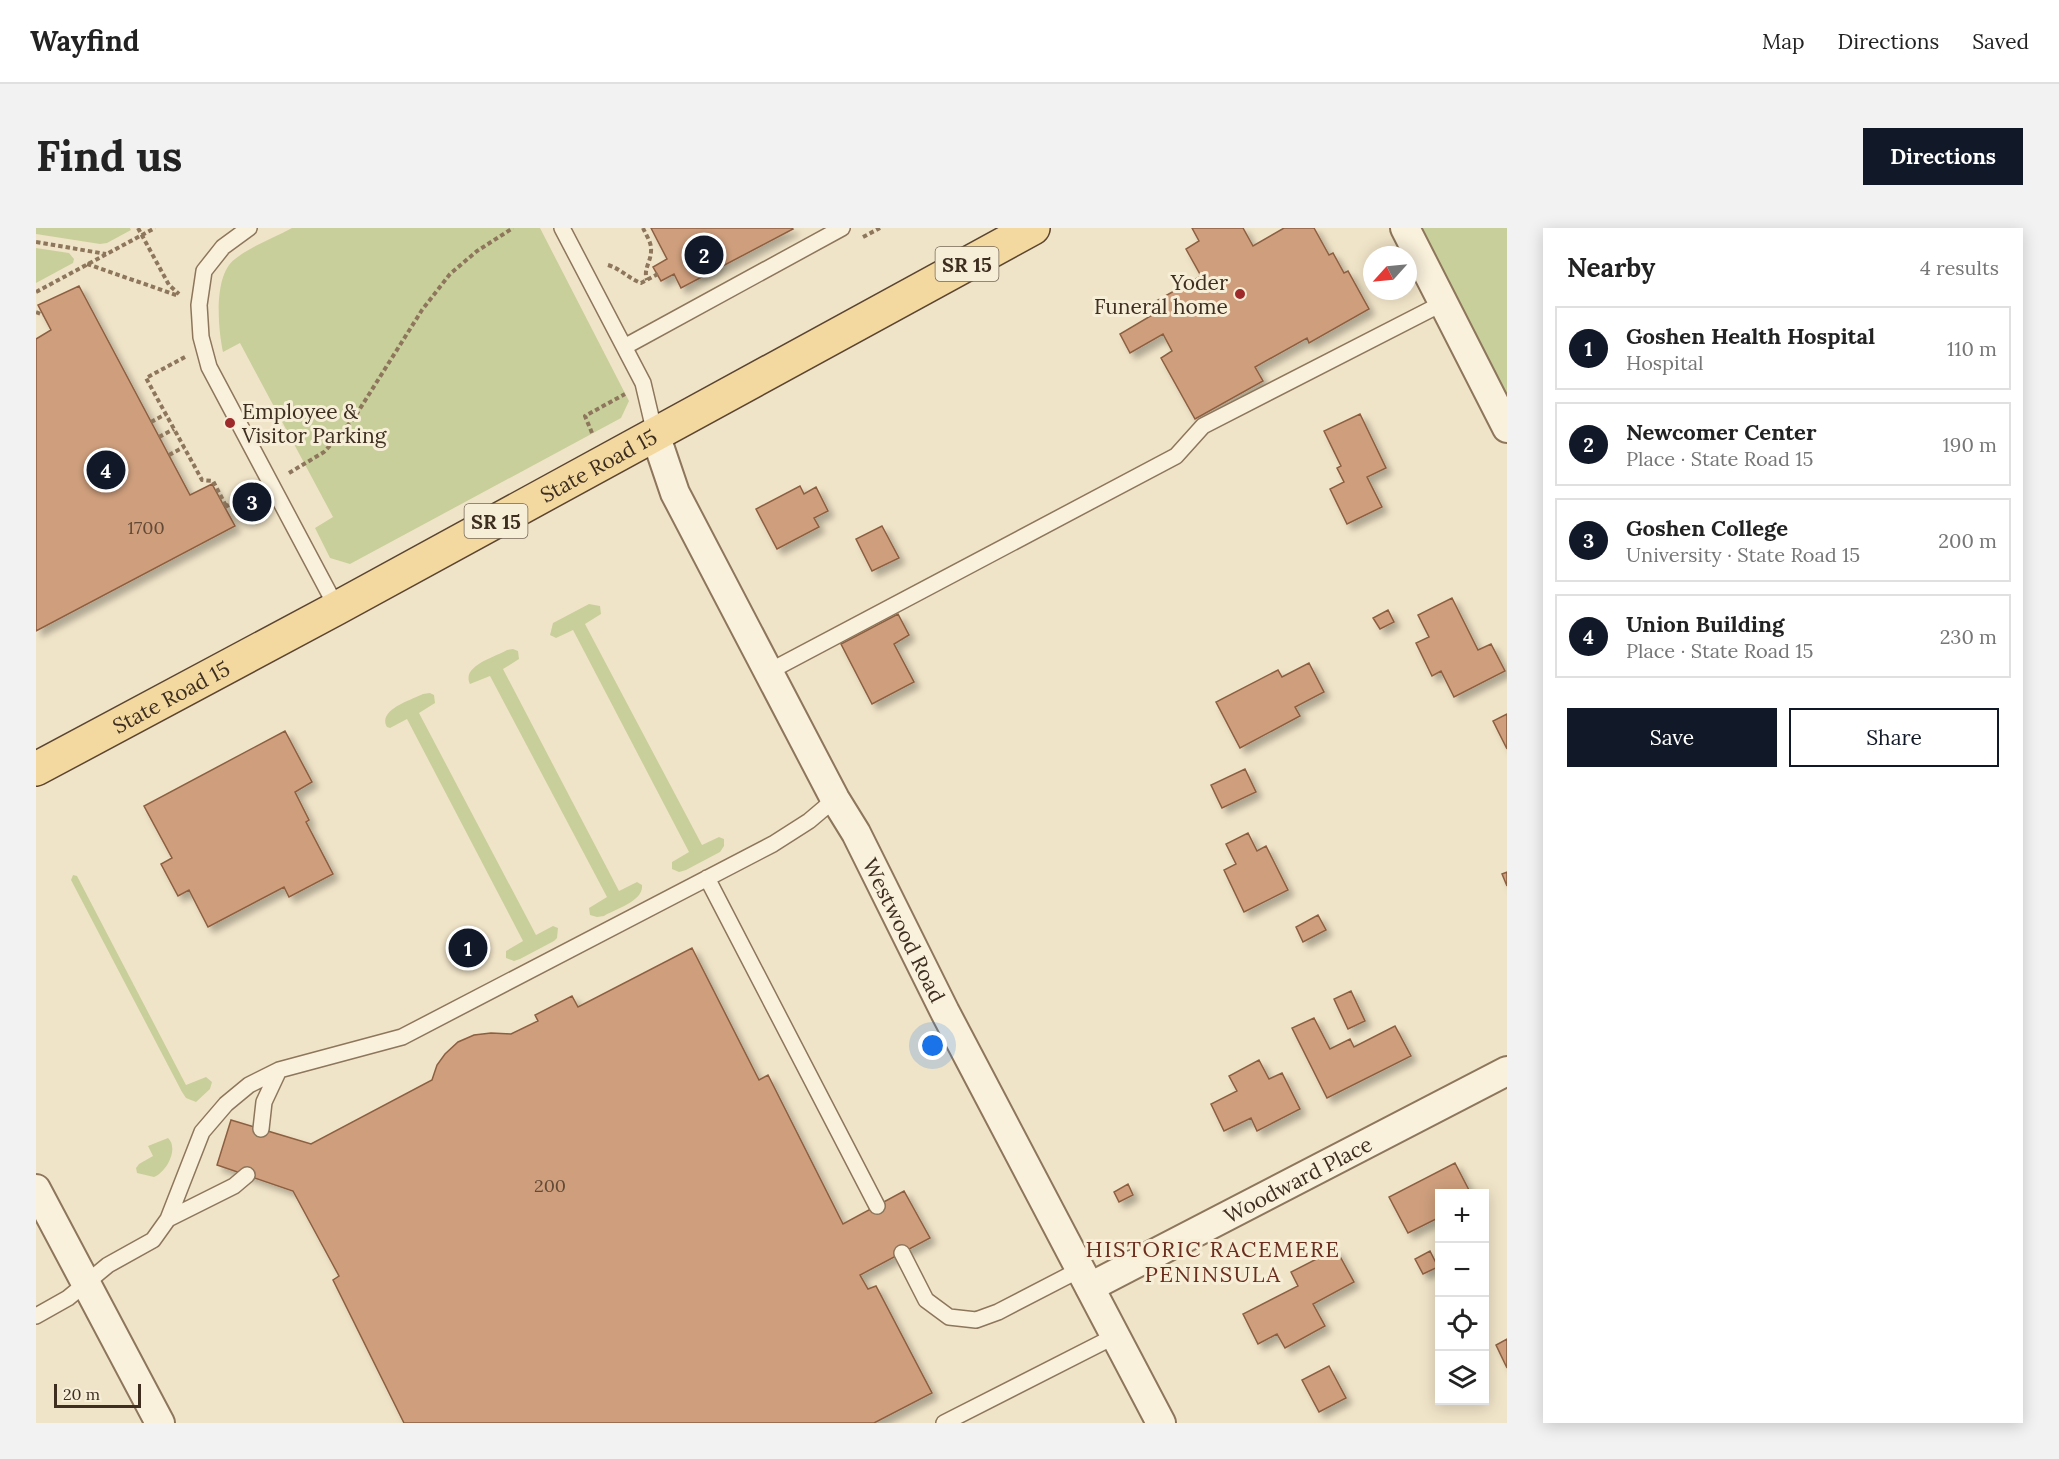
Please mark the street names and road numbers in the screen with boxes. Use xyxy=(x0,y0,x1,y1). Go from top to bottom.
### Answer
road number: SR 15 xyxy=(936,247,998,281)
street label: State Road 15 xyxy=(535,423,661,508)
road number: SR 15 xyxy=(464,504,528,538)
street label: State Road 15 xyxy=(108,654,234,739)
street label: Westwood Road xyxy=(857,853,951,1007)
street label: Woodward Place xyxy=(1219,1130,1376,1229)

